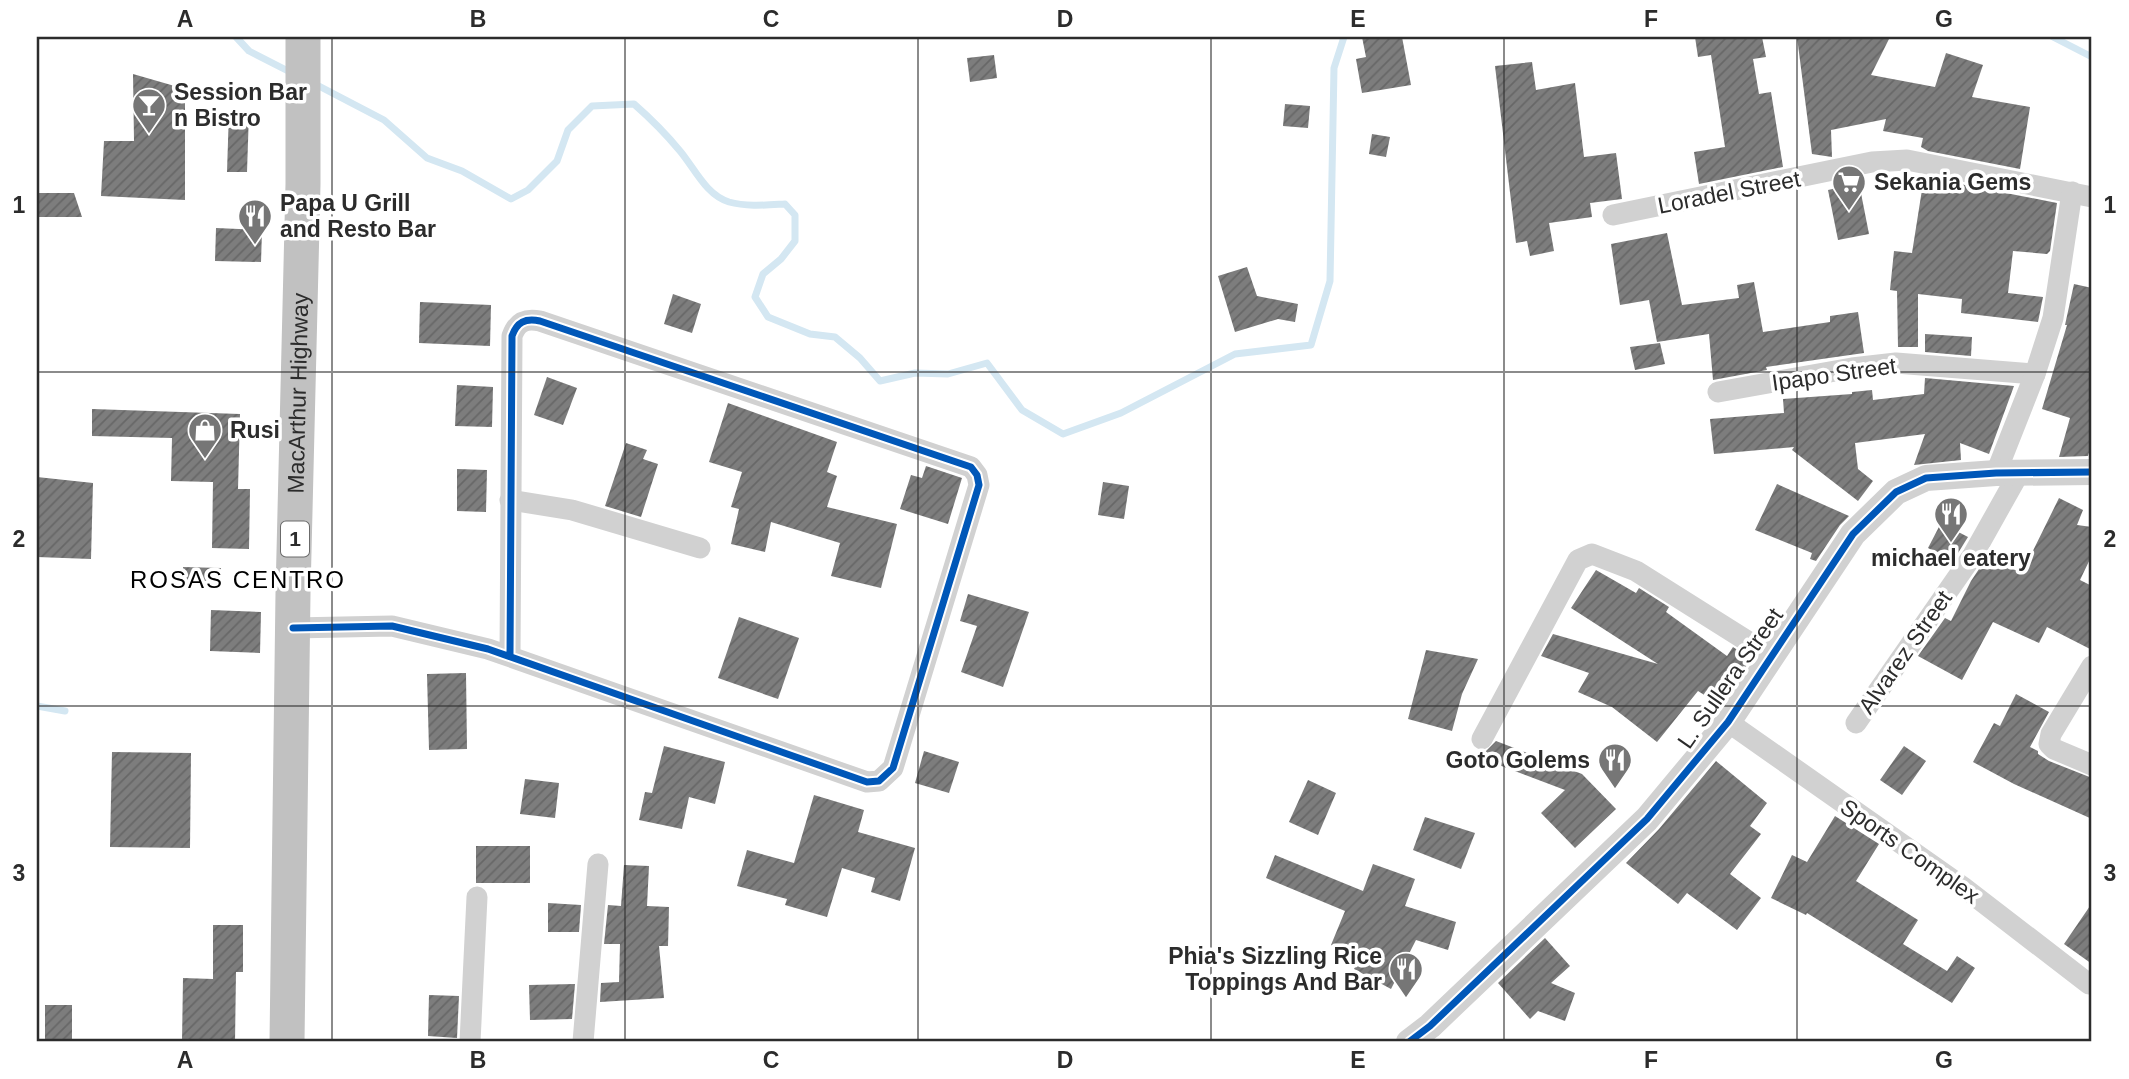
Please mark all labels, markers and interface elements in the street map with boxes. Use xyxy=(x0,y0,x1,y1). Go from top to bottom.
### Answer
text: A xyxy=(177,6,193,32)
text: B xyxy=(470,6,486,32)
text: C xyxy=(763,6,779,32)
text: D xyxy=(1057,6,1073,32)
text: E xyxy=(1350,6,1366,32)
text: F xyxy=(1644,6,1658,32)
text: G xyxy=(1935,6,1953,32)
place label: Session Bar n Bistro xyxy=(174,79,307,131)
bar icon: Session Bar n Bistro xyxy=(130,86,168,135)
supermarket icon: Sekania Gems xyxy=(1830,163,1868,212)
street label: Loradel Street xyxy=(1656,165,1803,219)
place label: Sekania Gems xyxy=(1874,169,2031,195)
place label: Papa U Grill and Resto Bar xyxy=(280,190,436,242)
text: 1 xyxy=(13,192,26,218)
text: 1 xyxy=(2104,192,2117,218)
restaurant icon: Papa U Grill and Resto Bar xyxy=(236,197,274,246)
street label: MacArthur Highway xyxy=(282,292,313,494)
street label: Ipapo Street xyxy=(1770,352,1898,396)
shop icon: Rusi xyxy=(186,411,224,460)
place label: Rusi xyxy=(230,417,280,443)
restaurant icon: michael eatery xyxy=(1932,495,1970,544)
road number: 1 xyxy=(281,522,309,556)
text: 2 xyxy=(13,526,25,552)
text: 2 xyxy=(2104,526,2116,552)
place label: michael eatery xyxy=(1871,545,2031,571)
district label: ROSAS CENTRO xyxy=(130,566,346,593)
street label: Alvarez Street xyxy=(1853,585,1957,719)
street label: L. Sullera Street xyxy=(1672,602,1788,753)
restaurant icon: Goto Golems xyxy=(1596,741,1634,790)
place label: Goto Golems xyxy=(1446,747,1590,773)
street label: Sports Complex xyxy=(1836,793,1985,909)
text: 3 xyxy=(13,860,25,886)
text: 3 xyxy=(2104,860,2116,886)
place label: Phia's Sizzling Rice Toppings And Bar xyxy=(1168,943,1382,995)
restaurant icon: Phia's Sizzling Rice Toppings And Bar xyxy=(1387,950,1425,999)
text: A xyxy=(177,1047,193,1073)
text: B xyxy=(470,1047,486,1073)
text: C xyxy=(763,1047,779,1073)
text: D xyxy=(1057,1047,1073,1073)
text: E xyxy=(1350,1047,1366,1073)
text: F xyxy=(1644,1047,1658,1073)
text: G xyxy=(1935,1047,1953,1073)

